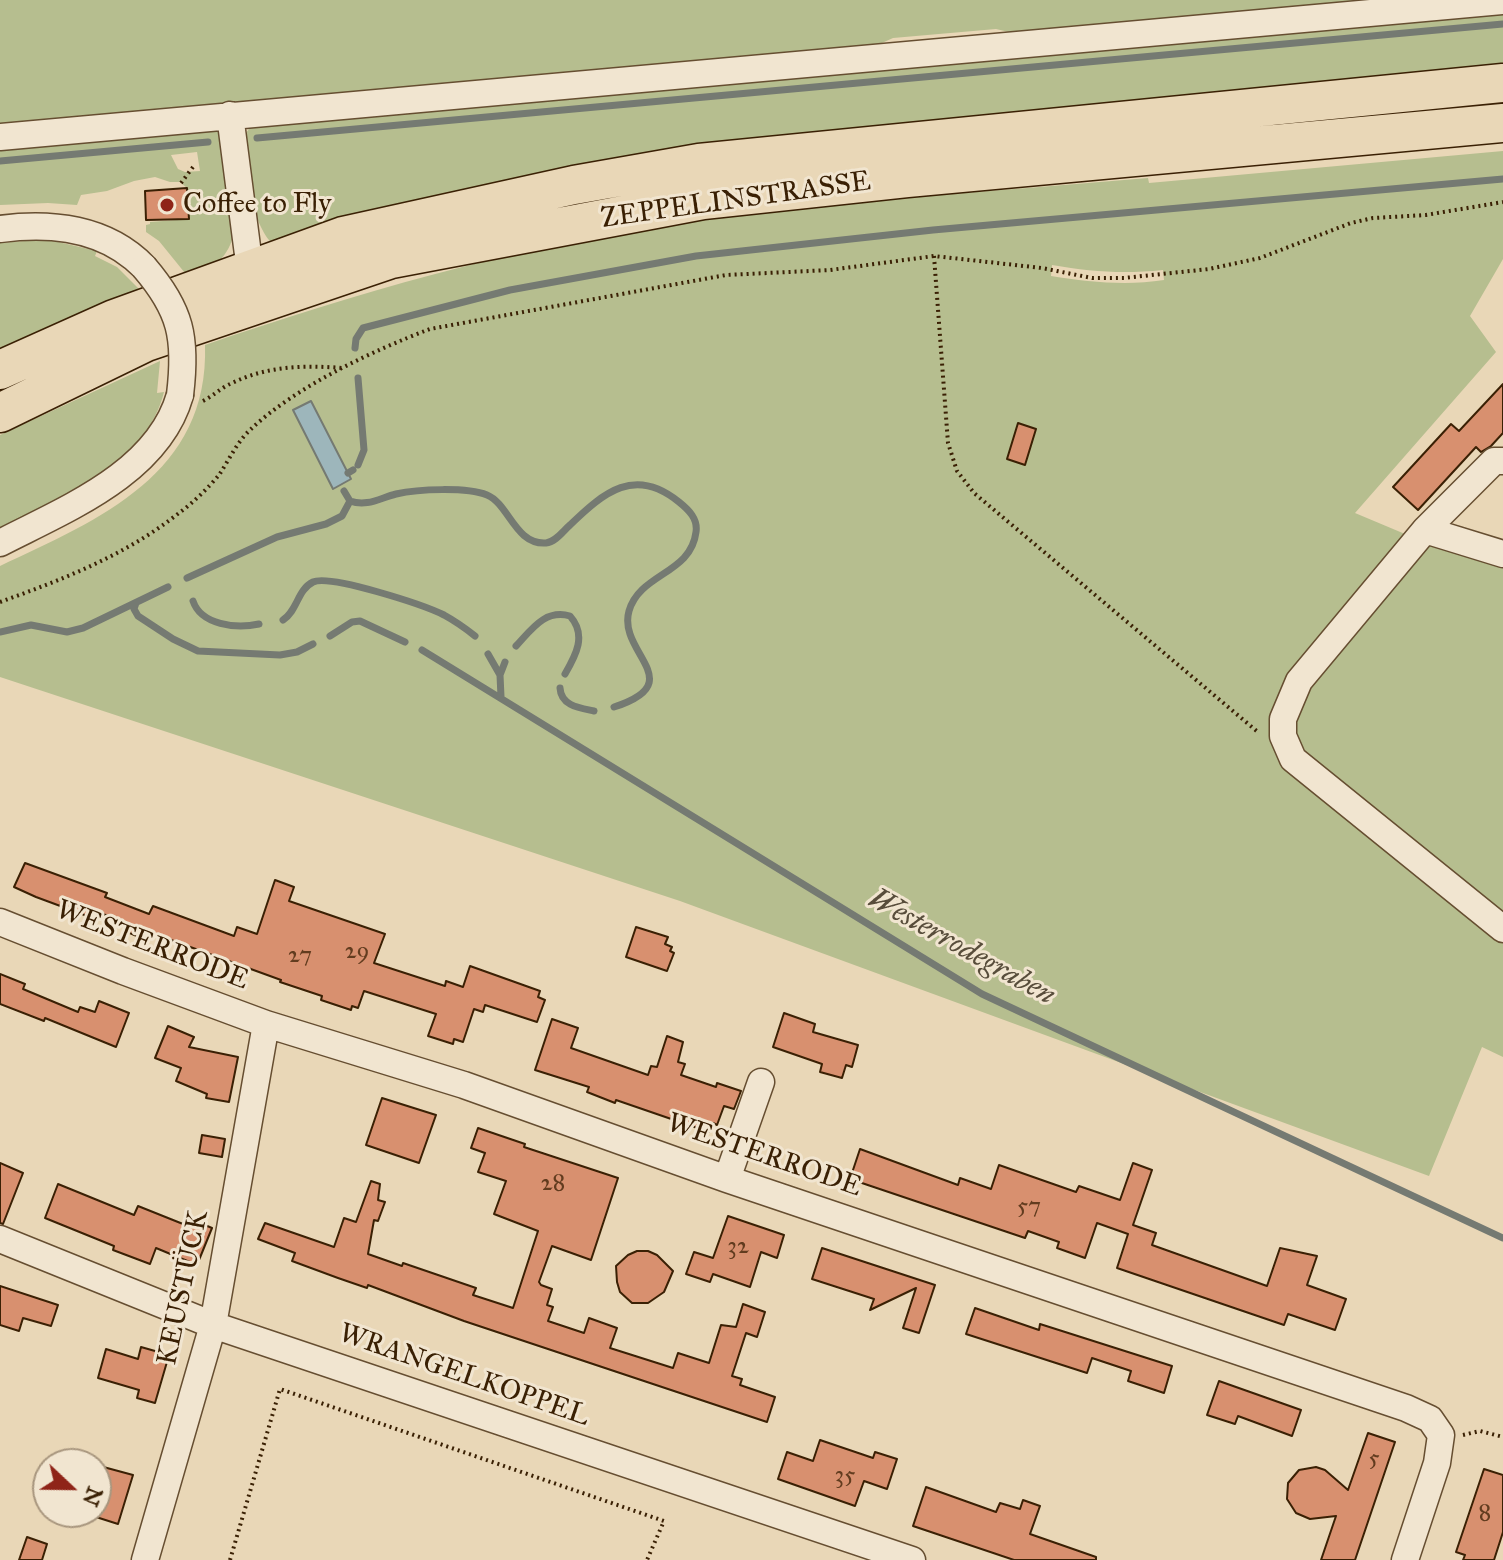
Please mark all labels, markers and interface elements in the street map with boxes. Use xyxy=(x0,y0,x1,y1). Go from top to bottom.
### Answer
street label: ZEPPELINSTRASSE xyxy=(599,165,873,237)
place label: Coffee to Fly xyxy=(183,188,331,222)
marker: Coffee to Fly xyxy=(158,196,176,214)
water label: Westerrodegraben xyxy=(861,882,1061,1014)
street label: WESTERRODE xyxy=(51,894,253,998)
house number: 29 xyxy=(345,938,369,966)
house number: 27 xyxy=(288,942,312,970)
street label: WESTERRODE xyxy=(662,1107,866,1205)
house number: 28 xyxy=(541,1170,565,1198)
house number: 57 xyxy=(1017,1193,1041,1221)
street label: KEUSTÜCK xyxy=(151,1207,217,1369)
house number: 32 xyxy=(727,1233,749,1261)
street label: WRANGELKOPPEL xyxy=(334,1317,594,1435)
house number: 5 xyxy=(1368,1445,1380,1473)
north arrow xyxy=(32,1448,112,1528)
house number: 35 xyxy=(835,1462,855,1490)
text: N xyxy=(77,1483,109,1510)
house number: 8 xyxy=(1479,1500,1491,1528)

